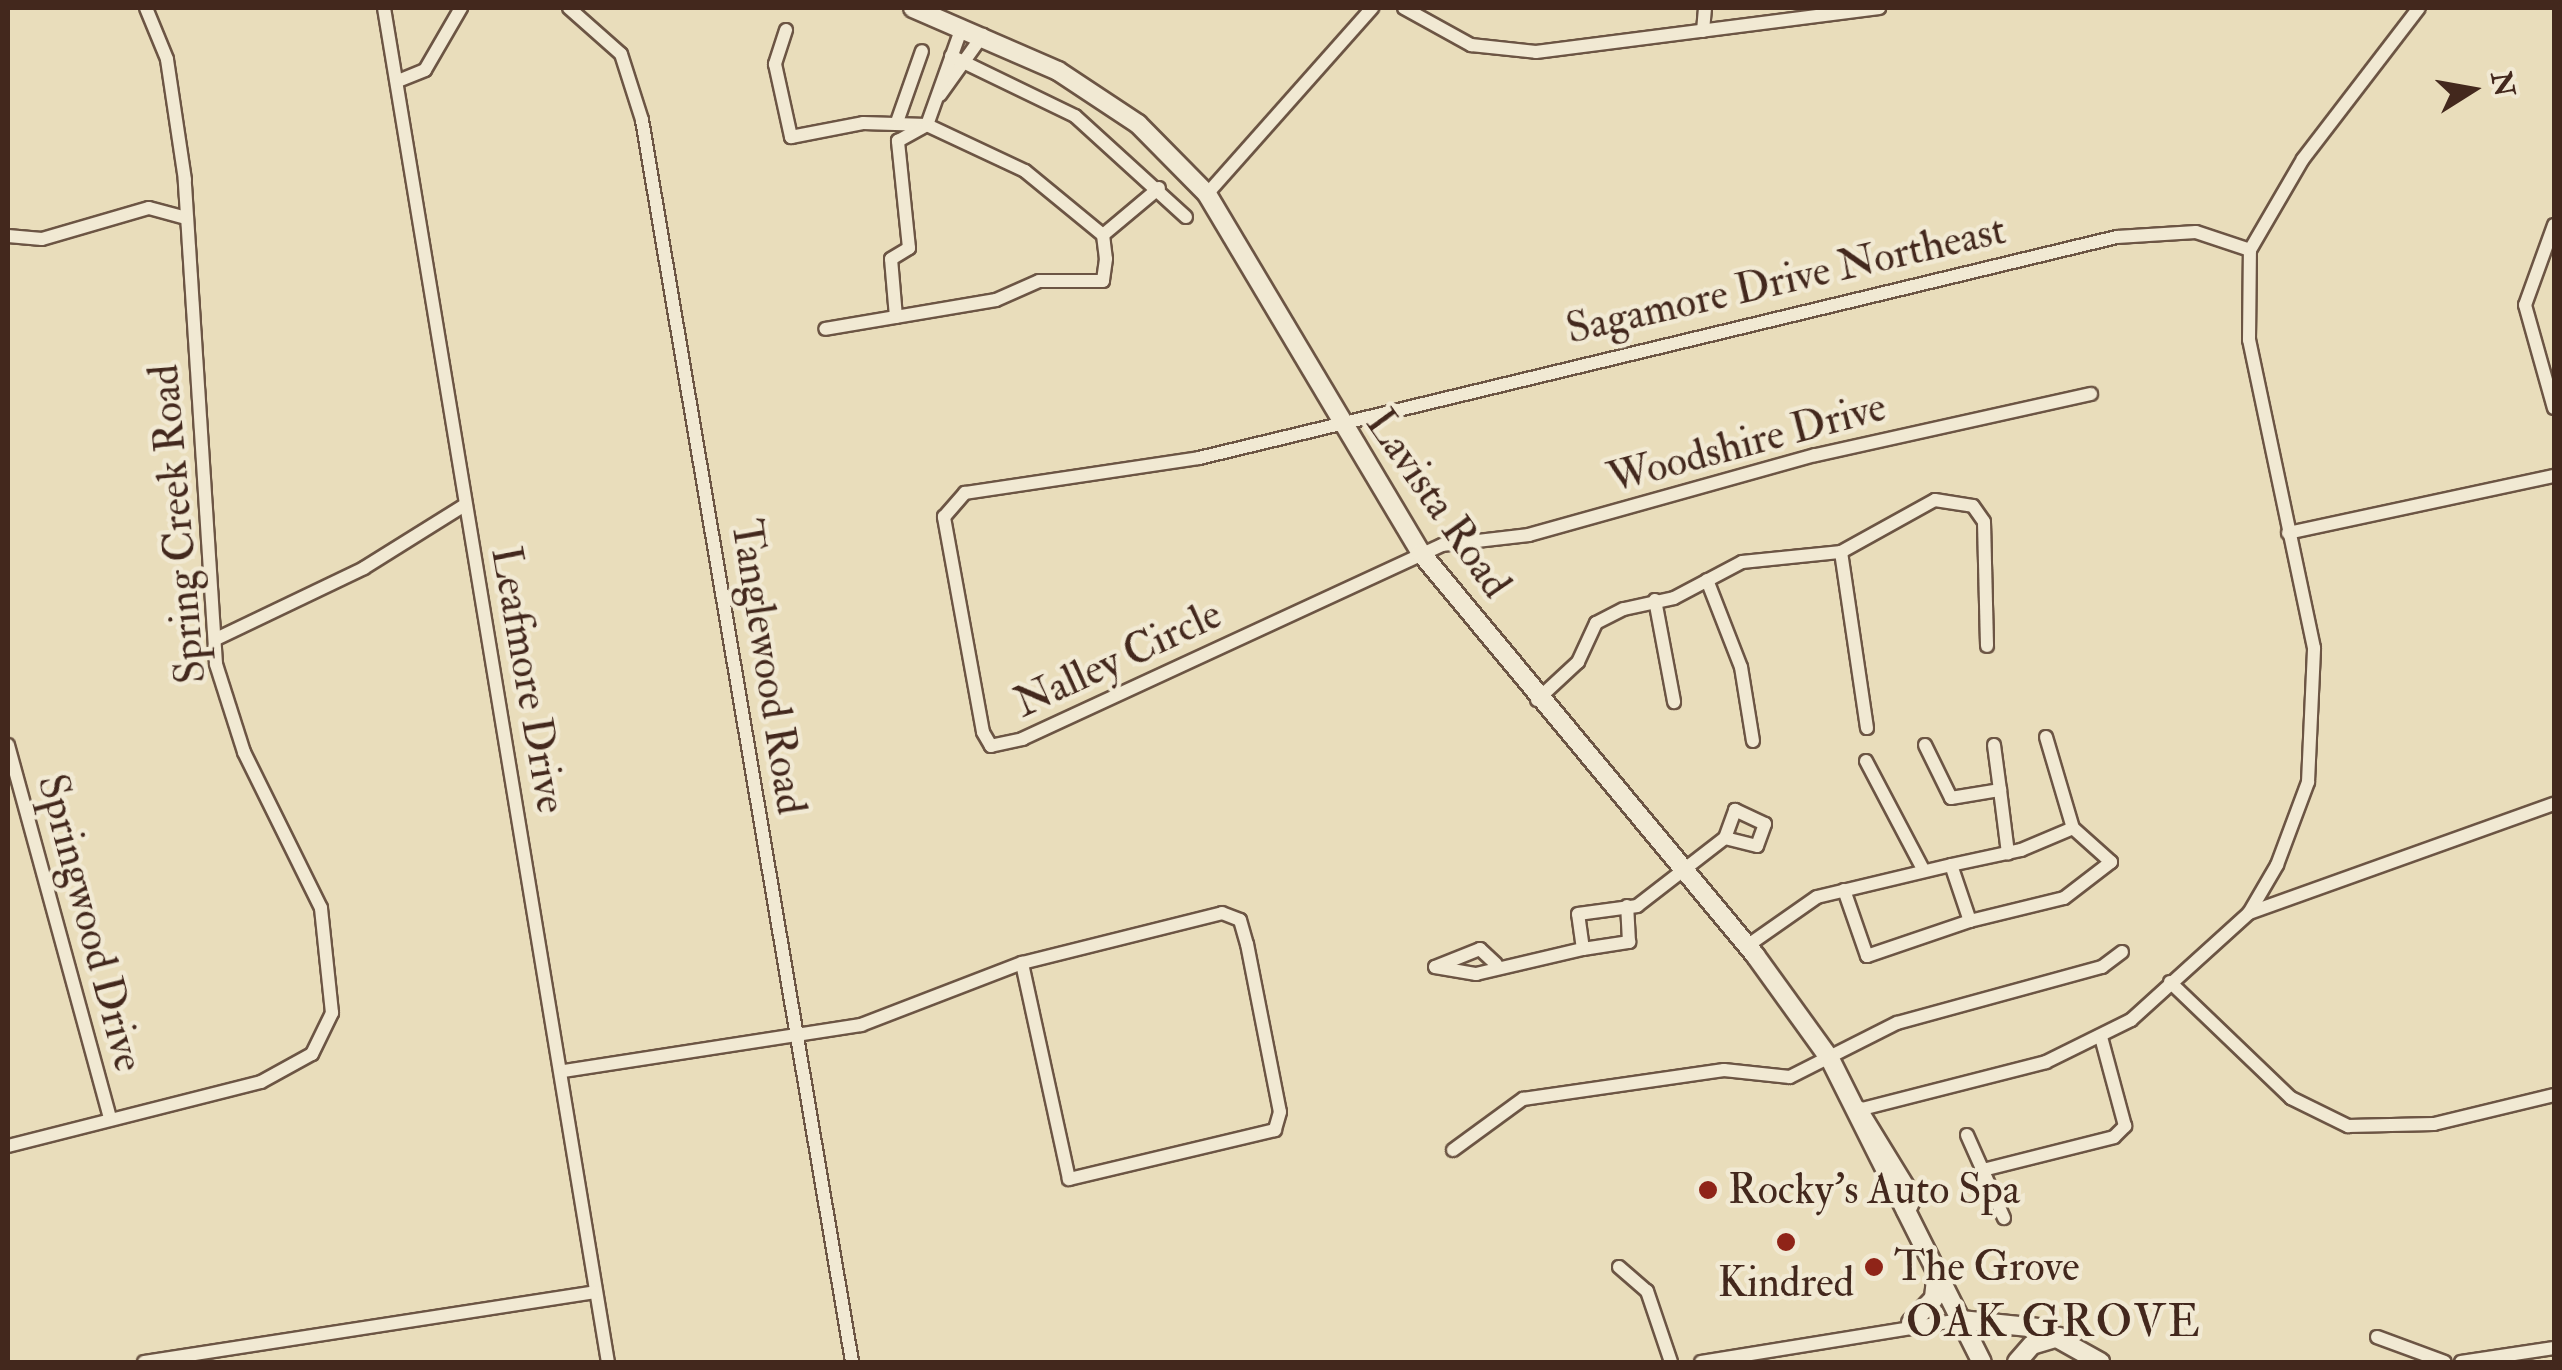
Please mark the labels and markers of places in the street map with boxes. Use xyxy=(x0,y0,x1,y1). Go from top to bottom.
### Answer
place label: Rocky's Auto Spa xyxy=(1728,1165,2020,1215)
marker: Rocky's Auto Spa xyxy=(1697,1179,1719,1201)
marker: Kindred xyxy=(1775,1231,1797,1253)
place label: The Grove xyxy=(1894,1242,2080,1292)
marker: The Grove xyxy=(1863,1256,1885,1278)
place label: Kindred xyxy=(1718,1258,1854,1308)

